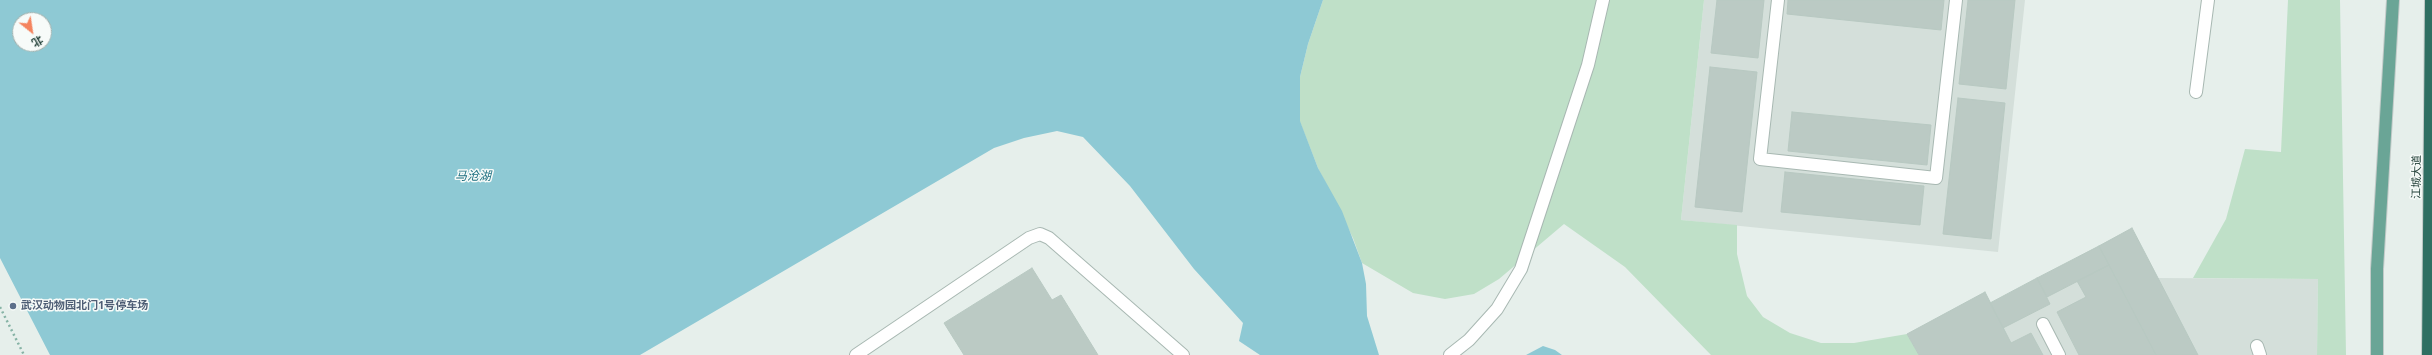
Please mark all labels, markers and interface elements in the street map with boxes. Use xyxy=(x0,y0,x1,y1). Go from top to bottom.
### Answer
north arrow xyxy=(12,12,52,52)
text: 北 xyxy=(29,33,46,51)
street label: 江城大道 xyxy=(2410,155,2424,199)
water label: 马沧湖 xyxy=(455,170,491,184)
place label: 武汉动物园北门1号停车场 xyxy=(21,299,148,313)
marker: 武汉动物园北门1号停车场 xyxy=(8,301,18,311)

